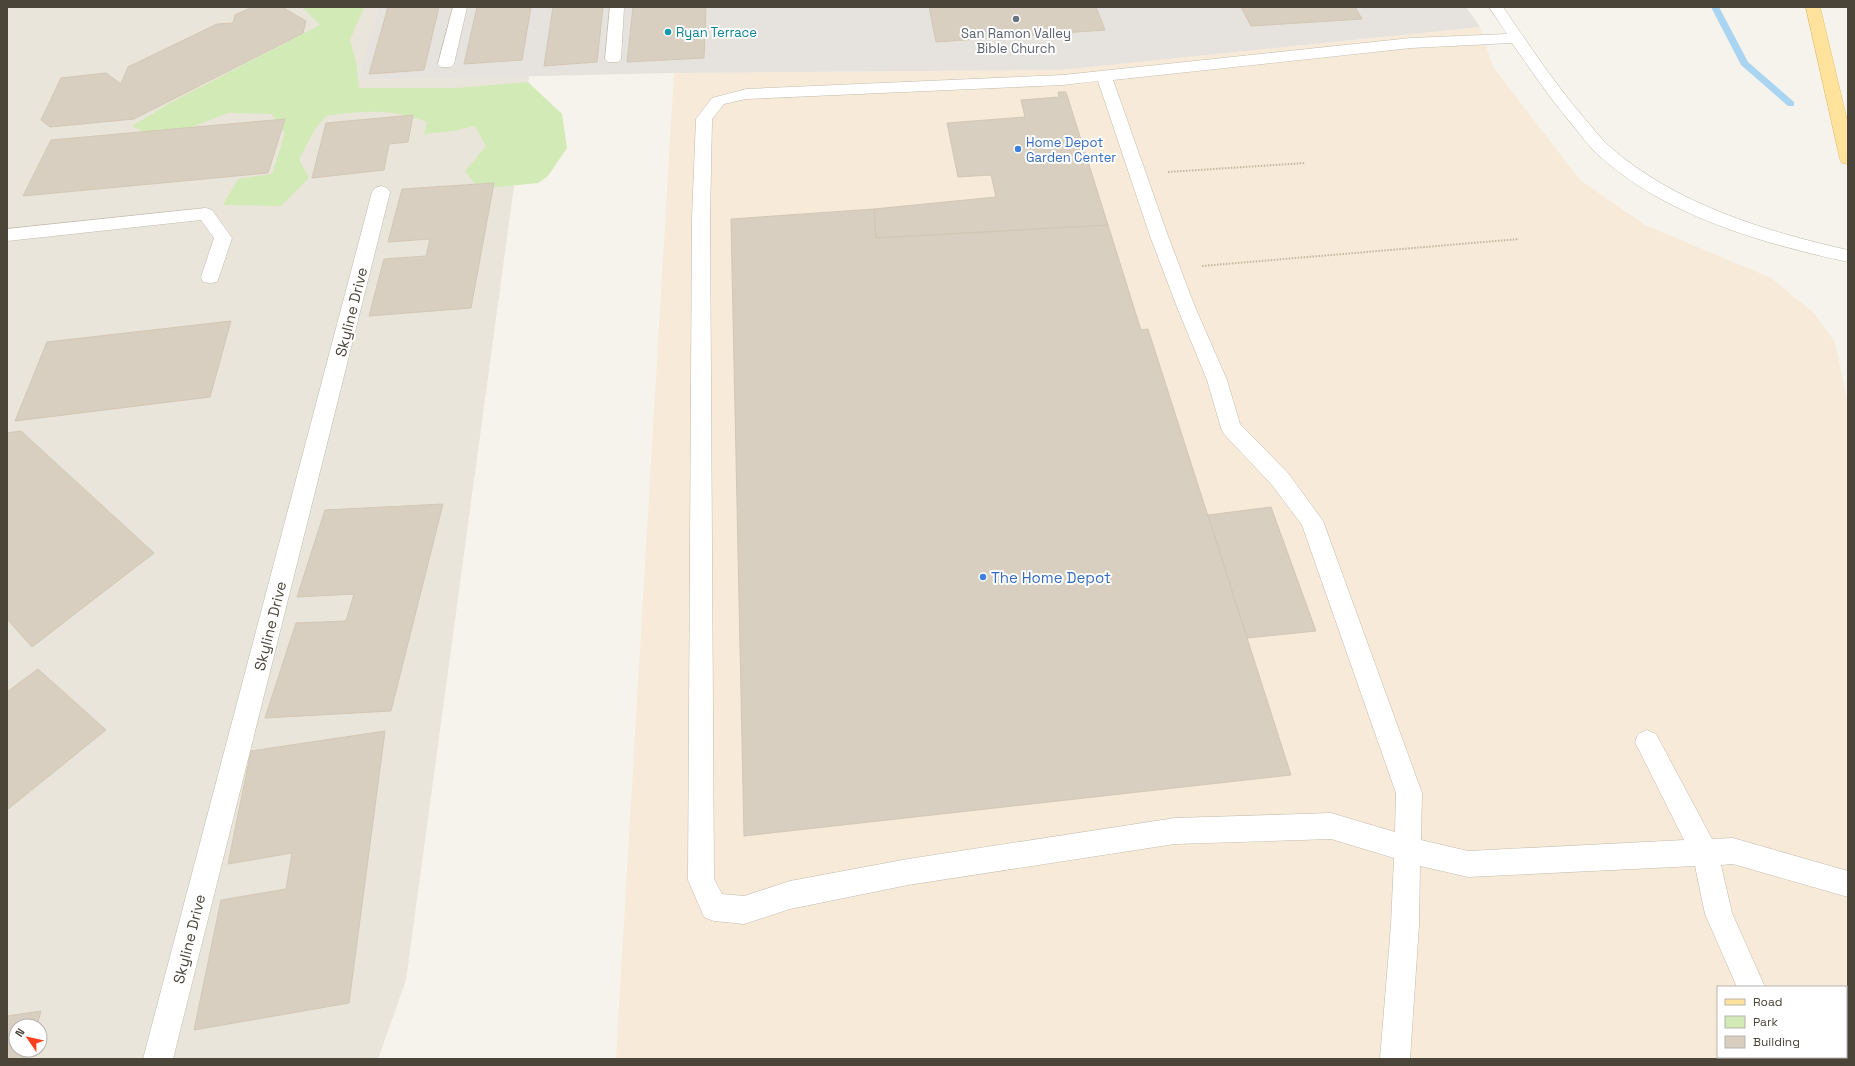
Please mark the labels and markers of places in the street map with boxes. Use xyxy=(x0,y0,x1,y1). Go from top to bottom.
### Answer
marker: San Ramon Valley Bible Church xyxy=(1011,14,1021,24)
place label: Ryan Terrace xyxy=(676,24,757,41)
place label: San Ramon Valley Bible Church xyxy=(961,25,1071,57)
marker: Ryan Terrace xyxy=(663,27,673,37)
place label: Home Depot Garden Center xyxy=(1026,134,1116,166)
marker: Home Depot Garden Center xyxy=(1013,144,1023,154)
place label: The Home Depot xyxy=(991,568,1111,587)
marker: The Home Depot xyxy=(978,572,988,582)

